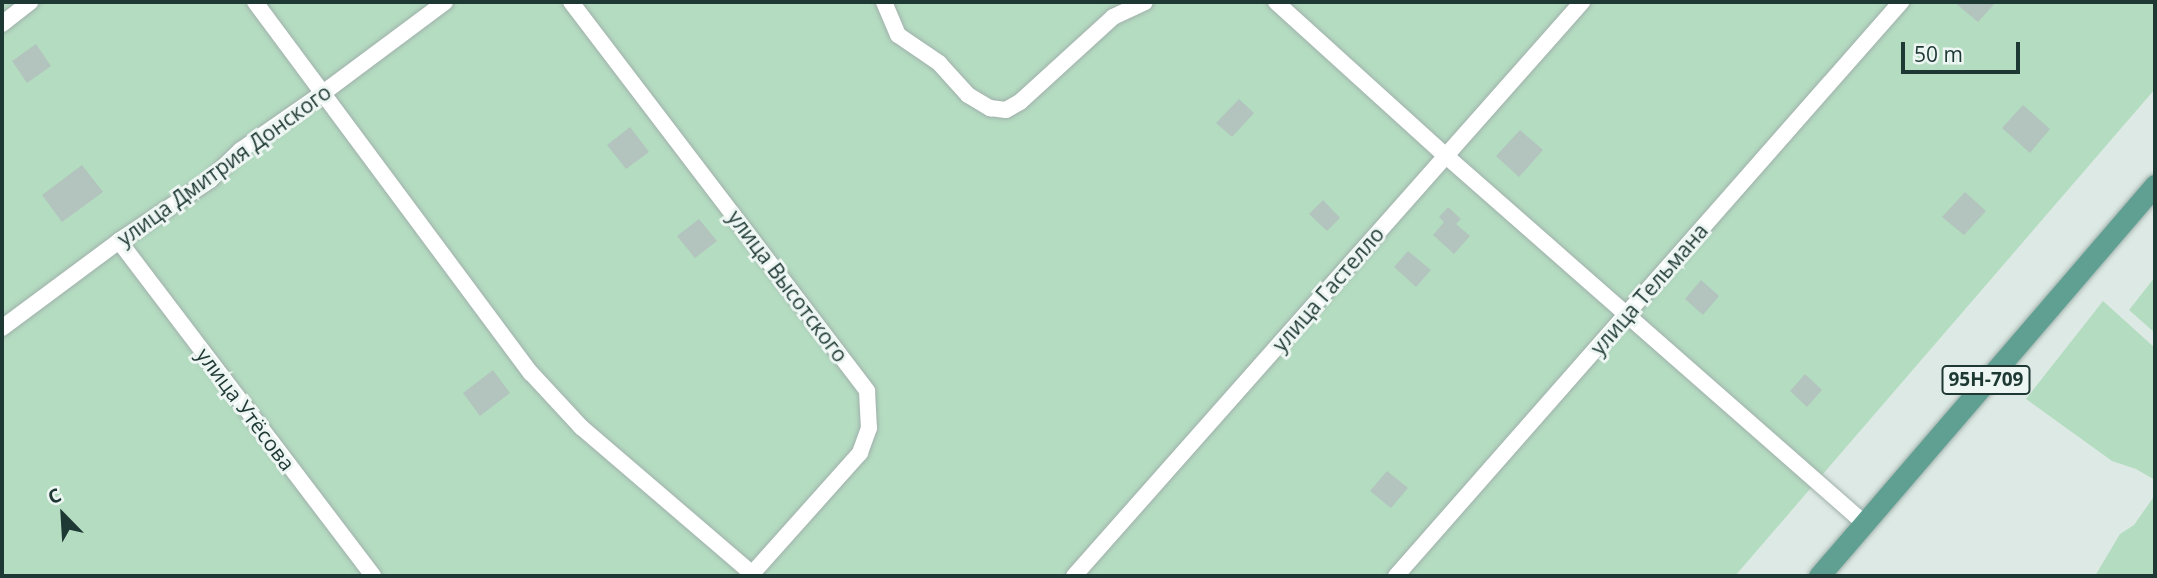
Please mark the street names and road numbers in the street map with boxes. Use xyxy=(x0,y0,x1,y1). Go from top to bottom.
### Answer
street label: улица Дмитрия Донского xyxy=(112,79,336,251)
street label: улица Высотского xyxy=(723,205,853,367)
street label: улица Тельмана xyxy=(1585,218,1713,360)
street label: улица Гастелло xyxy=(1267,221,1389,357)
street label: улица Утёсова xyxy=(192,343,300,475)
road number: 95Н-709 xyxy=(1940,364,2032,396)

